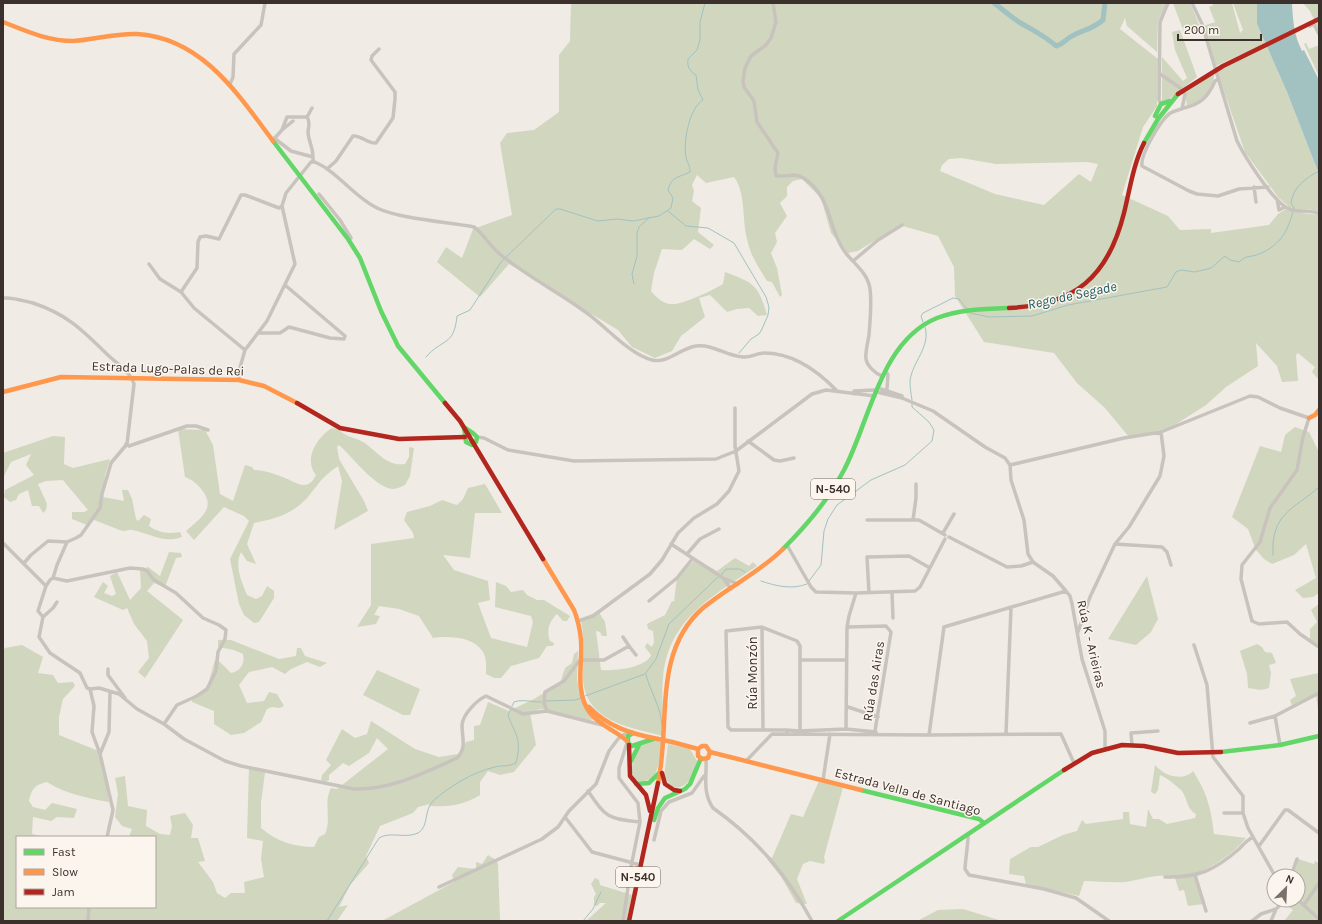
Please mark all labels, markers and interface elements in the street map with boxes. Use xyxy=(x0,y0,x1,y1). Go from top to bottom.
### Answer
scale bar xyxy=(1178,16,1261,42)
text: 200 m xyxy=(1184,23,1219,37)
water label: Rego de Segade xyxy=(1026,278,1119,313)
street label: Estrada Lugo-Palas de Rei xyxy=(91,358,245,379)
road number: N-540 xyxy=(811,479,855,499)
street label: Rúa K - Arieiras xyxy=(1074,599,1109,690)
street label: Rúa Monzón xyxy=(745,636,760,710)
street label: Rúa das Airas xyxy=(860,640,887,722)
street label: Estrada Vella de Santiago xyxy=(833,765,983,818)
legend xyxy=(16,836,156,908)
text: Fast xyxy=(52,845,76,859)
text: Slow xyxy=(52,865,78,879)
road number: N-540 xyxy=(616,867,660,887)
north arrow xyxy=(1266,868,1306,908)
text: N xyxy=(1284,872,1296,887)
text: Jam xyxy=(52,885,75,899)

